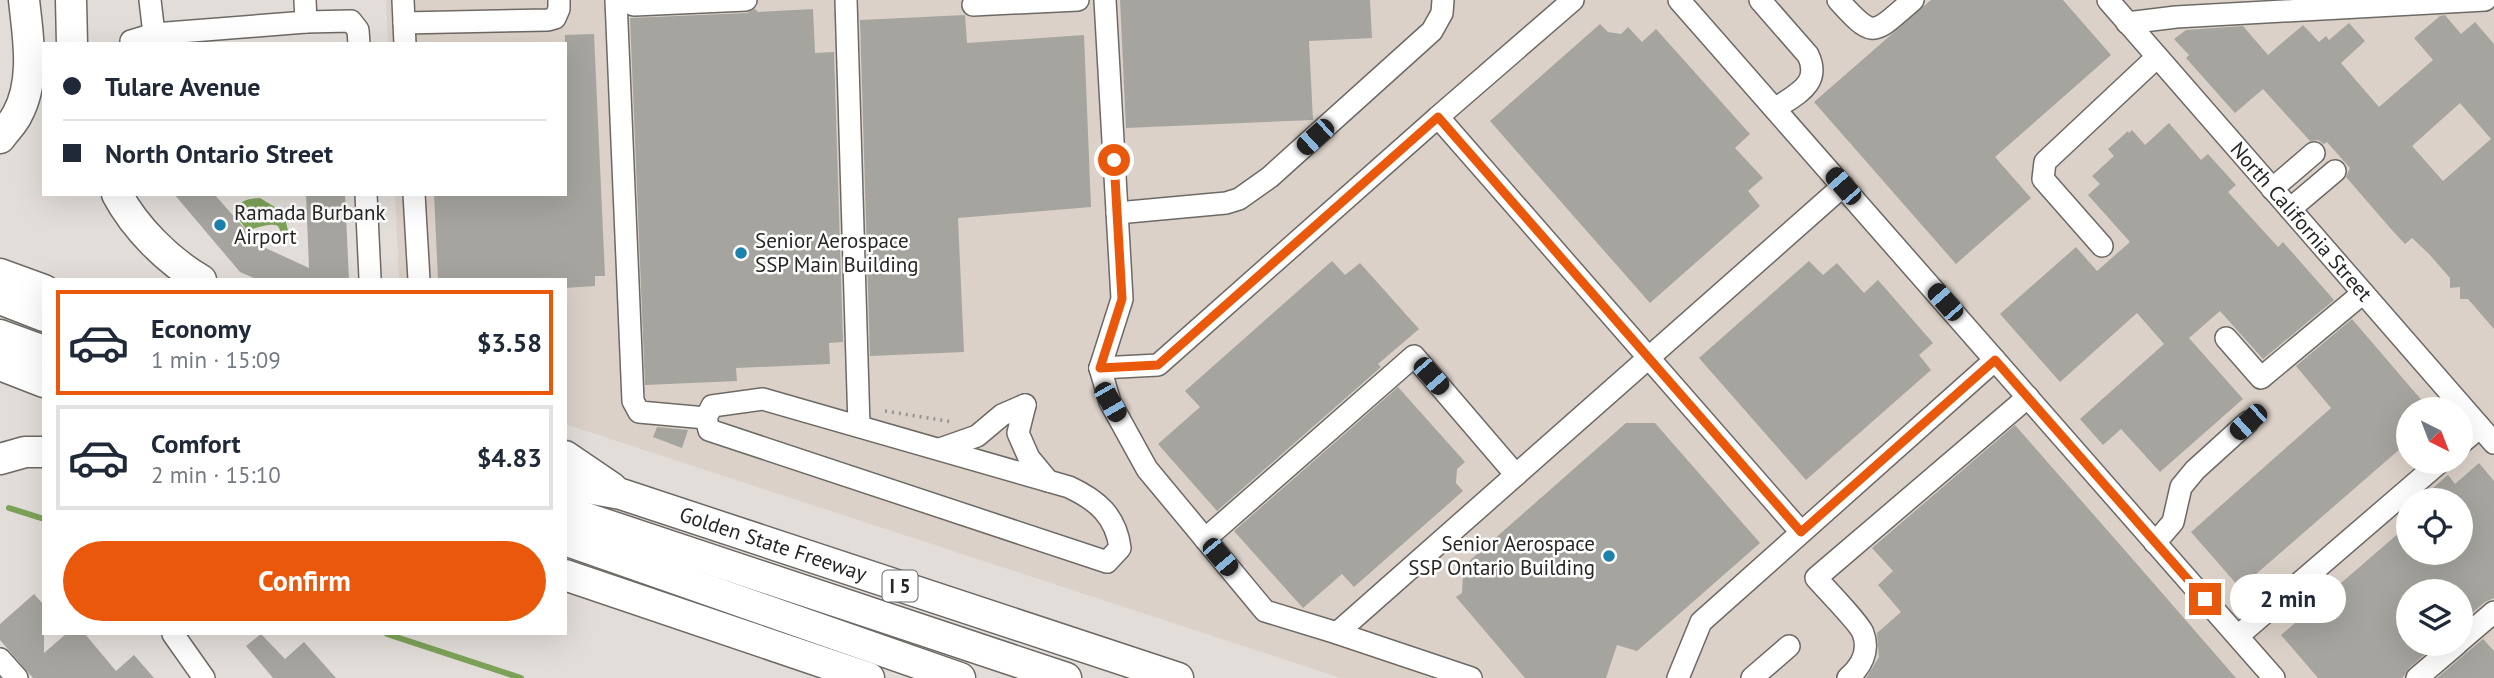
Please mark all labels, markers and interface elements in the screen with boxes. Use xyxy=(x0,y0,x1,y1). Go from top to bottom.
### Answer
text: Tulare Avenue xyxy=(105,70,261,103)
car xyxy=(1293,115,1338,159)
street label: North California Street xyxy=(2225,136,2378,307)
text: North Ontario Street xyxy=(105,137,333,170)
route start xyxy=(1098,144,1130,176)
car xyxy=(1822,163,1865,209)
place label: Ramada Burbank Airport xyxy=(234,199,386,250)
marker: Ramada Burbank Airport xyxy=(212,217,228,233)
place label: Senior Aerospace SSP Main Building xyxy=(755,227,919,278)
marker: Senior Aerospace SSP Main Building xyxy=(733,245,749,261)
car xyxy=(1924,279,1967,325)
icon: car xyxy=(67,311,130,374)
text: Economy xyxy=(151,312,251,345)
text: $3.58 xyxy=(477,326,542,359)
text: 1 min · 15:09 xyxy=(151,345,281,374)
car xyxy=(1410,353,1453,399)
car xyxy=(1091,379,1130,425)
north arrow xyxy=(2396,397,2473,474)
map controls xyxy=(2396,397,2473,656)
car xyxy=(2226,400,2271,444)
icon: car xyxy=(67,426,130,489)
text: Comfort xyxy=(151,427,241,460)
text: $4.83 xyxy=(477,441,542,474)
text: 2 min · 15:10 xyxy=(151,460,281,489)
button: locate xyxy=(2396,488,2473,565)
street label: Golden State Freeway xyxy=(676,500,871,587)
place label: Senior Aerospace SSP Ontario Building xyxy=(1408,530,1595,581)
car xyxy=(1199,534,1242,580)
button: Confirm xyxy=(63,541,546,621)
marker: Senior Aerospace SSP Ontario Building xyxy=(1601,548,1617,564)
road number: I 5 xyxy=(883,570,918,601)
callout: 2 min xyxy=(2230,574,2345,624)
button: layers xyxy=(2396,579,2473,656)
route end xyxy=(2189,583,2221,615)
text: 2 min xyxy=(2260,584,2316,613)

